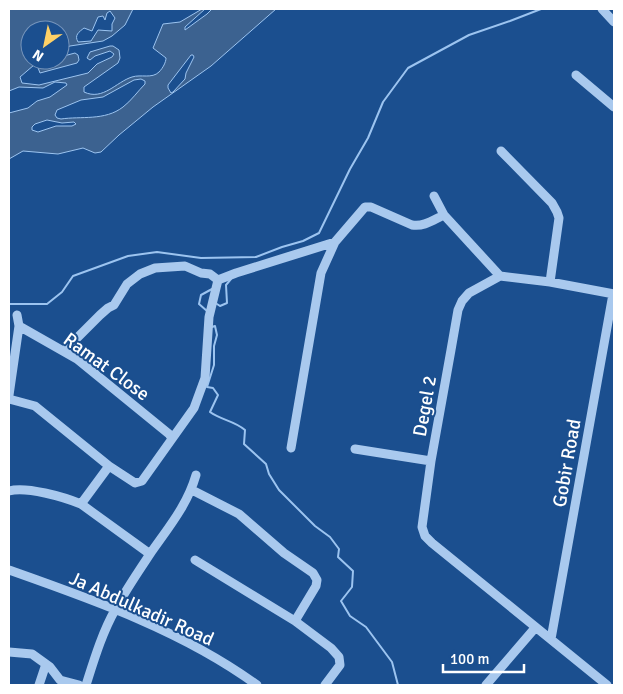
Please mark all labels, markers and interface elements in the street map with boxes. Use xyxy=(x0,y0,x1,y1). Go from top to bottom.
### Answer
north arrow xyxy=(20,20,70,70)
text: N xyxy=(29,46,47,65)
street label: Ramat Close xyxy=(59,327,154,406)
street label: Degel 2 xyxy=(408,374,442,438)
street label: Gobir Road xyxy=(547,417,587,509)
street label: Ja Abdulkadir Road xyxy=(66,566,218,652)
scale bar xyxy=(443,642,524,674)
text: 100 m xyxy=(450,650,490,668)

